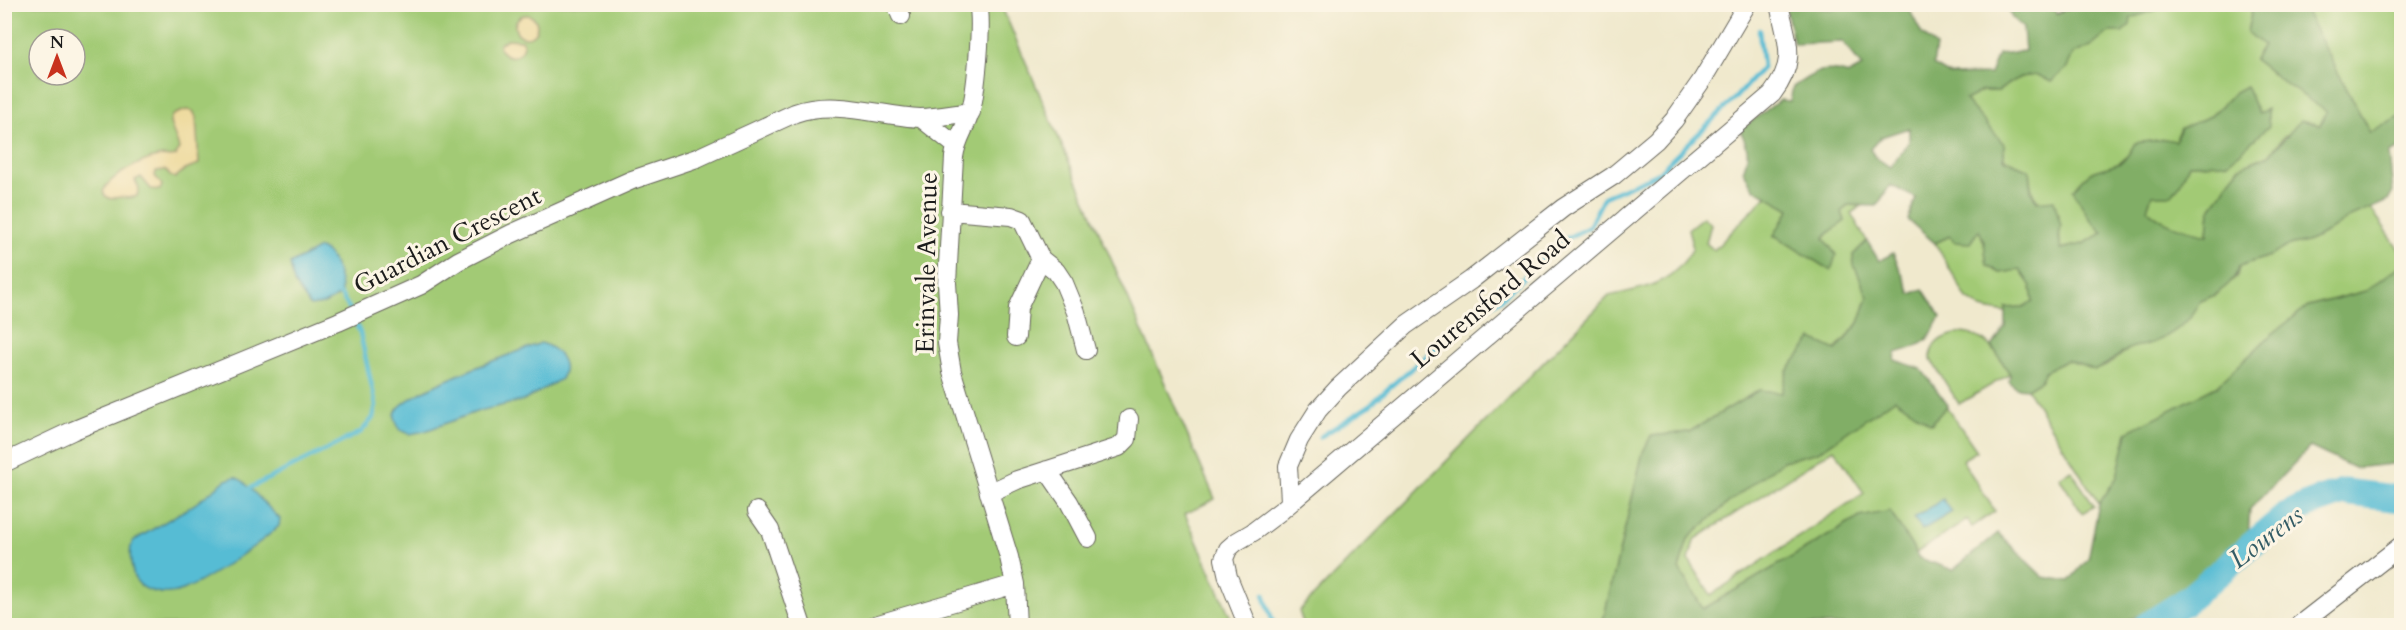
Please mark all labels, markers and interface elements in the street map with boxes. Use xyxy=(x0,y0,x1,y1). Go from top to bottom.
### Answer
north arrow xyxy=(27,27,87,87)
text: N xyxy=(50,32,64,54)
street label: Erinvale Avenue xyxy=(907,172,946,354)
street label: Guardian Crescent xyxy=(347,178,547,303)
street label: Lourensford Road xyxy=(1403,222,1578,377)
water label: Lourens xyxy=(2221,497,2311,578)

